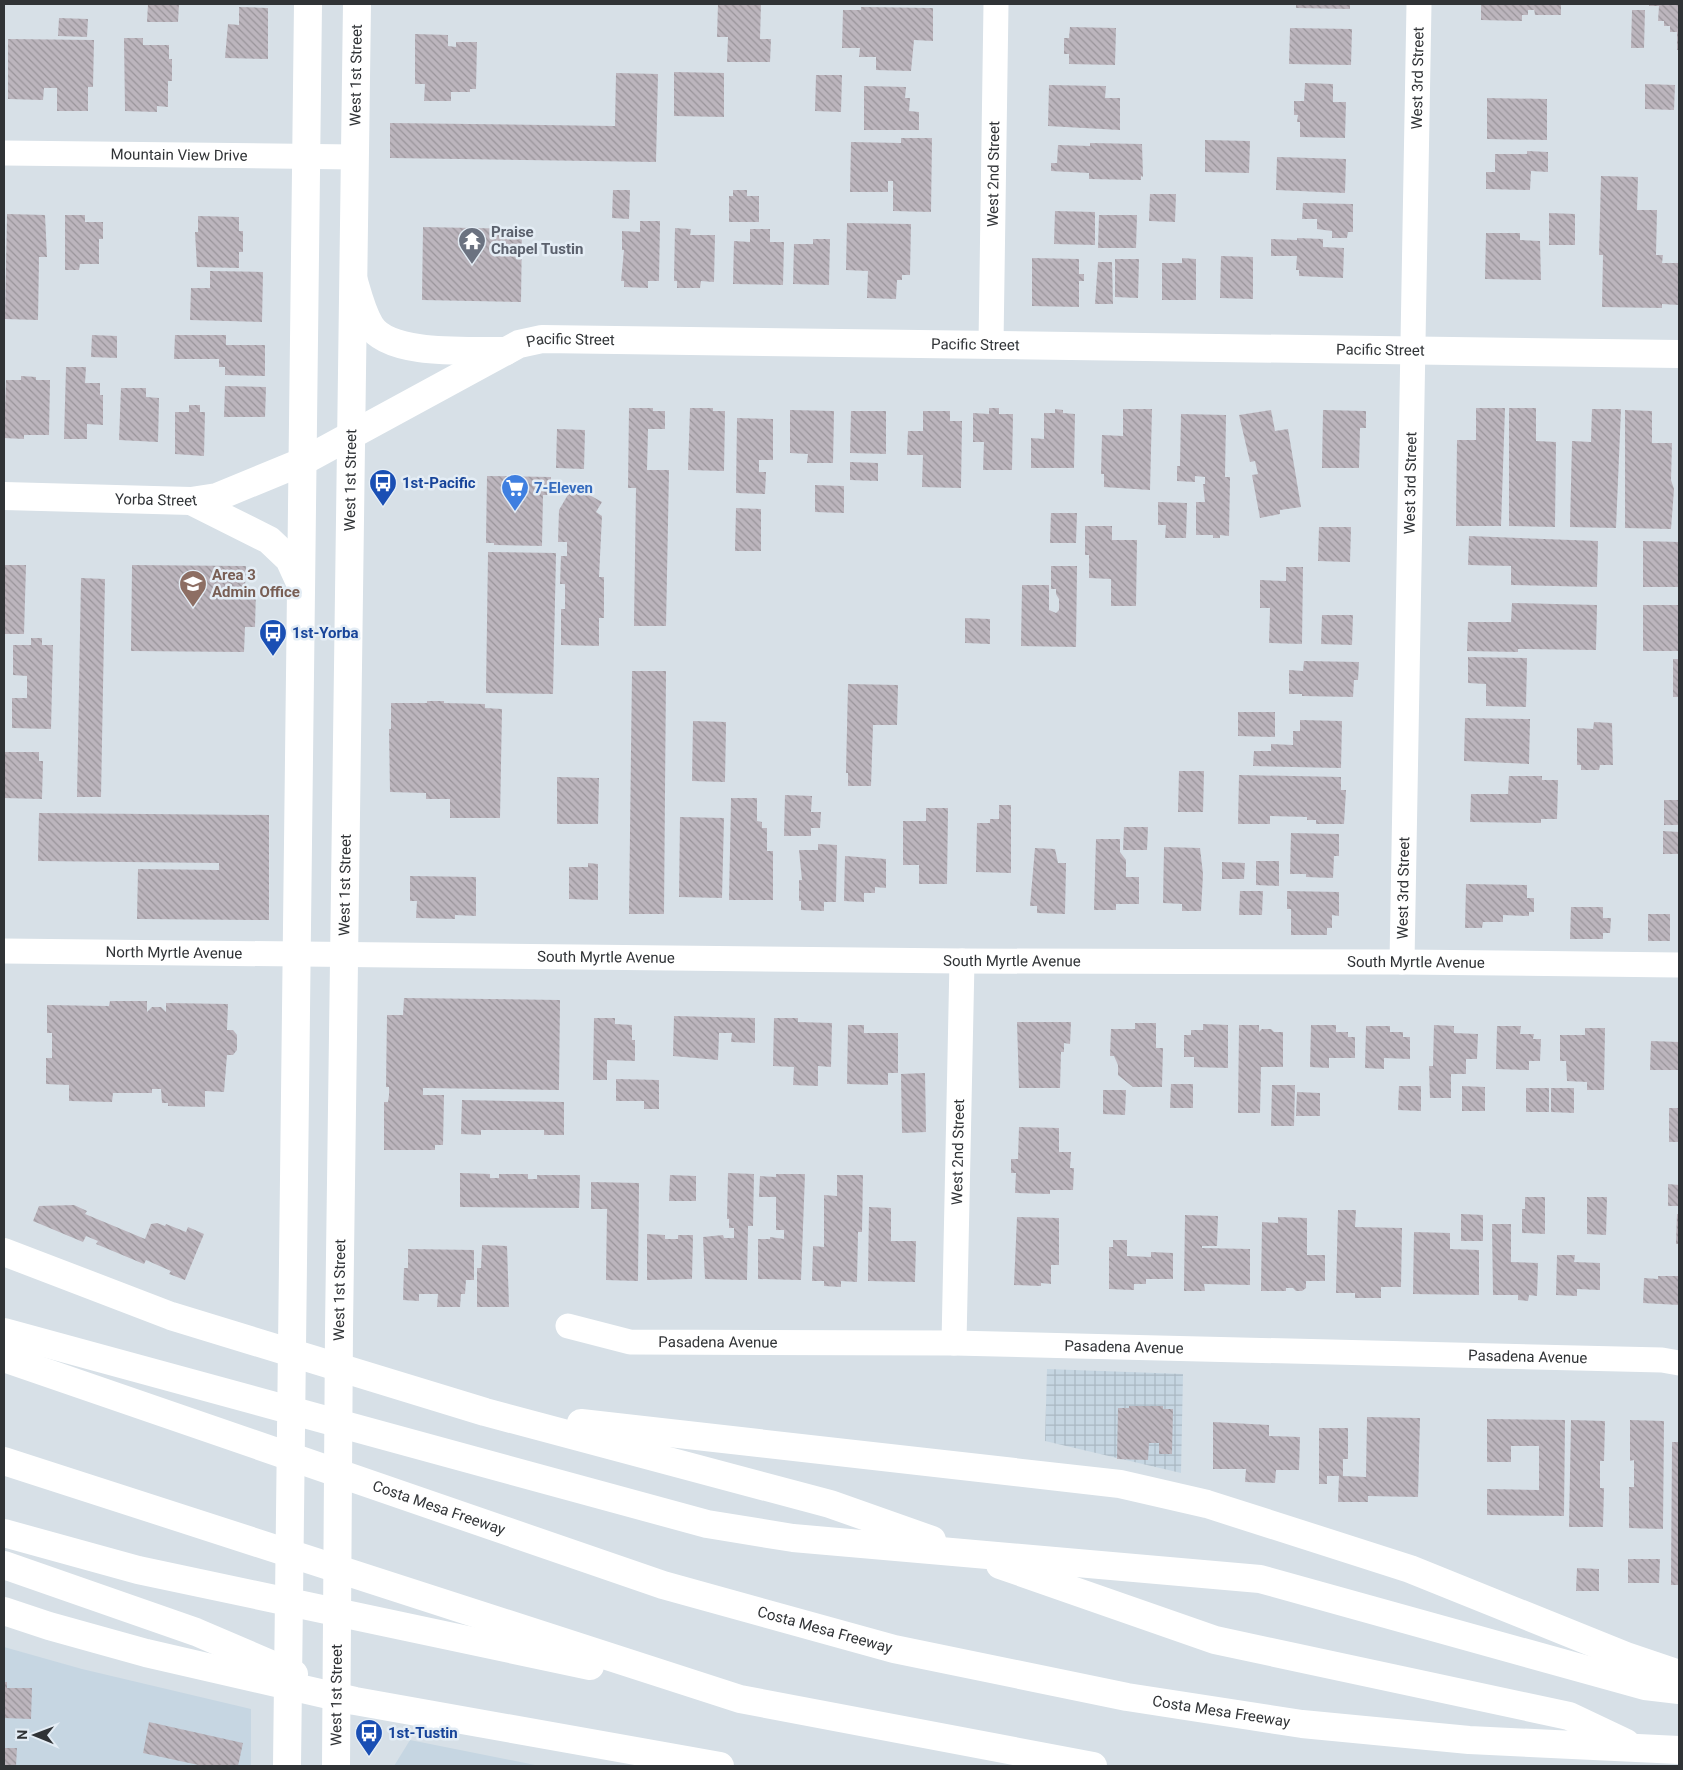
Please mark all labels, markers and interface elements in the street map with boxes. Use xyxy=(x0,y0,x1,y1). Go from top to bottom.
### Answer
street label: West 1st Street xyxy=(346,24,366,126)
street label: West 3rd Street xyxy=(1408,27,1428,130)
street label: West 2nd Street xyxy=(984,121,1003,227)
street label: Mountain View Drive xyxy=(110,145,248,165)
place label: Praise Chapel Tustin xyxy=(491,223,583,258)
temple icon: Praise Chapel Tustin xyxy=(457,226,487,265)
street label: Pacific Street xyxy=(525,330,615,351)
street label: Pacific Street xyxy=(931,335,1020,354)
street label: Pacific Street xyxy=(1336,340,1425,360)
street label: West 1st Street xyxy=(341,429,360,531)
street label: West 3rd Street xyxy=(1401,431,1420,535)
bus stop icon: 1st-Pacific xyxy=(368,468,398,507)
supermarket icon: 7-Eleven xyxy=(500,473,530,512)
place label: 1st-Pacific xyxy=(402,474,476,492)
place label: 7-Eleven xyxy=(534,479,593,497)
street label: Yorba Street xyxy=(115,490,198,510)
place label: Area 3 Admin Office xyxy=(212,566,300,601)
school or university icon: Area 3 Admin Office xyxy=(178,569,208,608)
bus stop icon: 1st-Yorba xyxy=(258,618,288,657)
place label: 1st-Yorba xyxy=(292,624,359,642)
street label: West 1st Street xyxy=(335,834,355,936)
street label: West 3rd Street xyxy=(1393,836,1413,940)
street label: North Myrtle Avenue xyxy=(106,943,242,962)
street label: South Myrtle Avenue xyxy=(537,948,675,967)
street label: South Myrtle Avenue xyxy=(943,952,1081,970)
street label: South Myrtle Avenue xyxy=(1347,953,1485,972)
street label: West 2nd Street xyxy=(948,1099,968,1205)
street label: West 1st Street xyxy=(330,1239,349,1341)
street label: Pasadena Avenue xyxy=(658,1333,778,1351)
street label: Pasadena Avenue xyxy=(1064,1337,1184,1358)
street label: Pasadena Avenue xyxy=(1468,1346,1588,1367)
street label: Costa Mesa Freeway xyxy=(370,1477,508,1539)
street label: Costa Mesa Freeway xyxy=(755,1603,894,1657)
street label: West 1st Street xyxy=(327,1644,346,1746)
street label: Costa Mesa Freeway xyxy=(1151,1692,1291,1731)
north arrow xyxy=(10,1710,60,1760)
bus stop icon: 1st-Tustin xyxy=(354,1718,384,1757)
place label: 1st-Tustin xyxy=(388,1724,458,1742)
text: N xyxy=(14,1730,30,1740)

